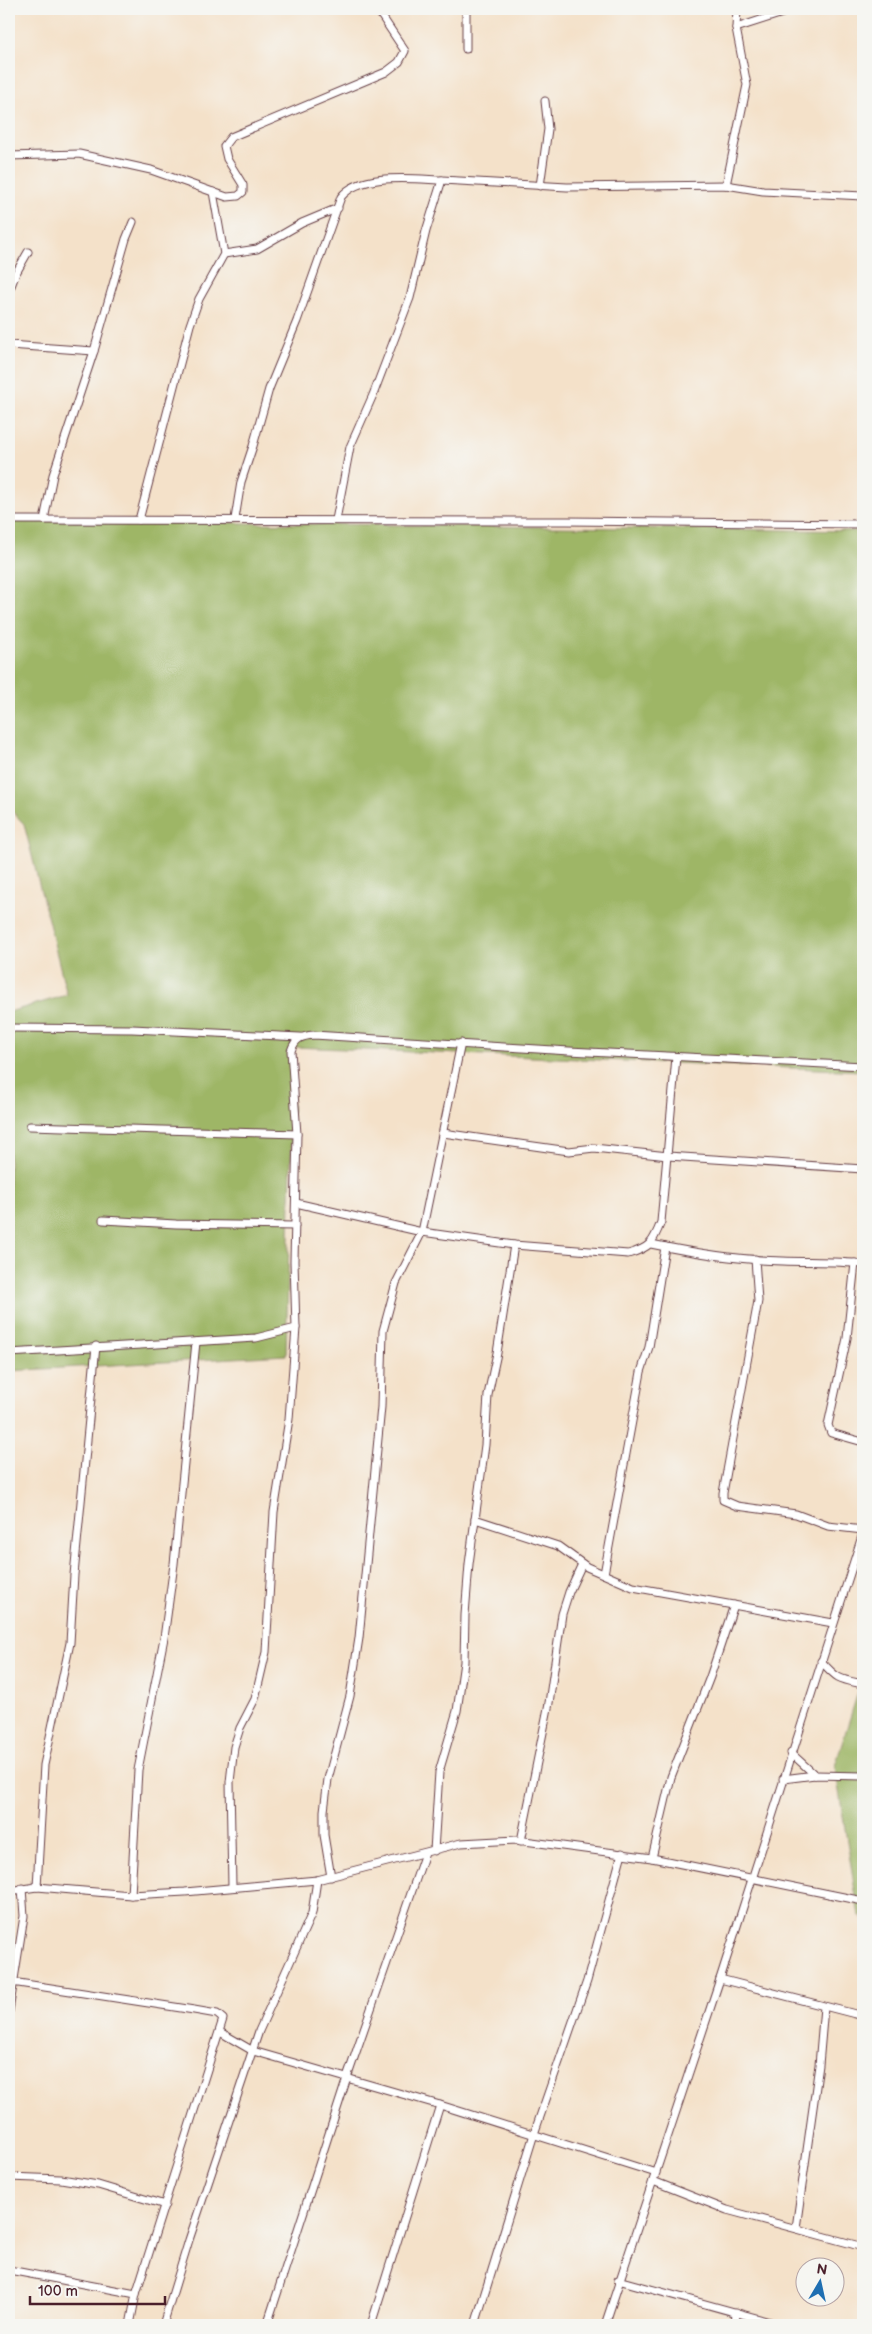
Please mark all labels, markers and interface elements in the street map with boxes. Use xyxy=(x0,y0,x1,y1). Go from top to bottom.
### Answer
north arrow xyxy=(794,2256,844,2306)
text: N xyxy=(815,2260,828,2279)
scale bar xyxy=(30,2274,165,2306)
text: 100 m xyxy=(38,2282,78,2301)

